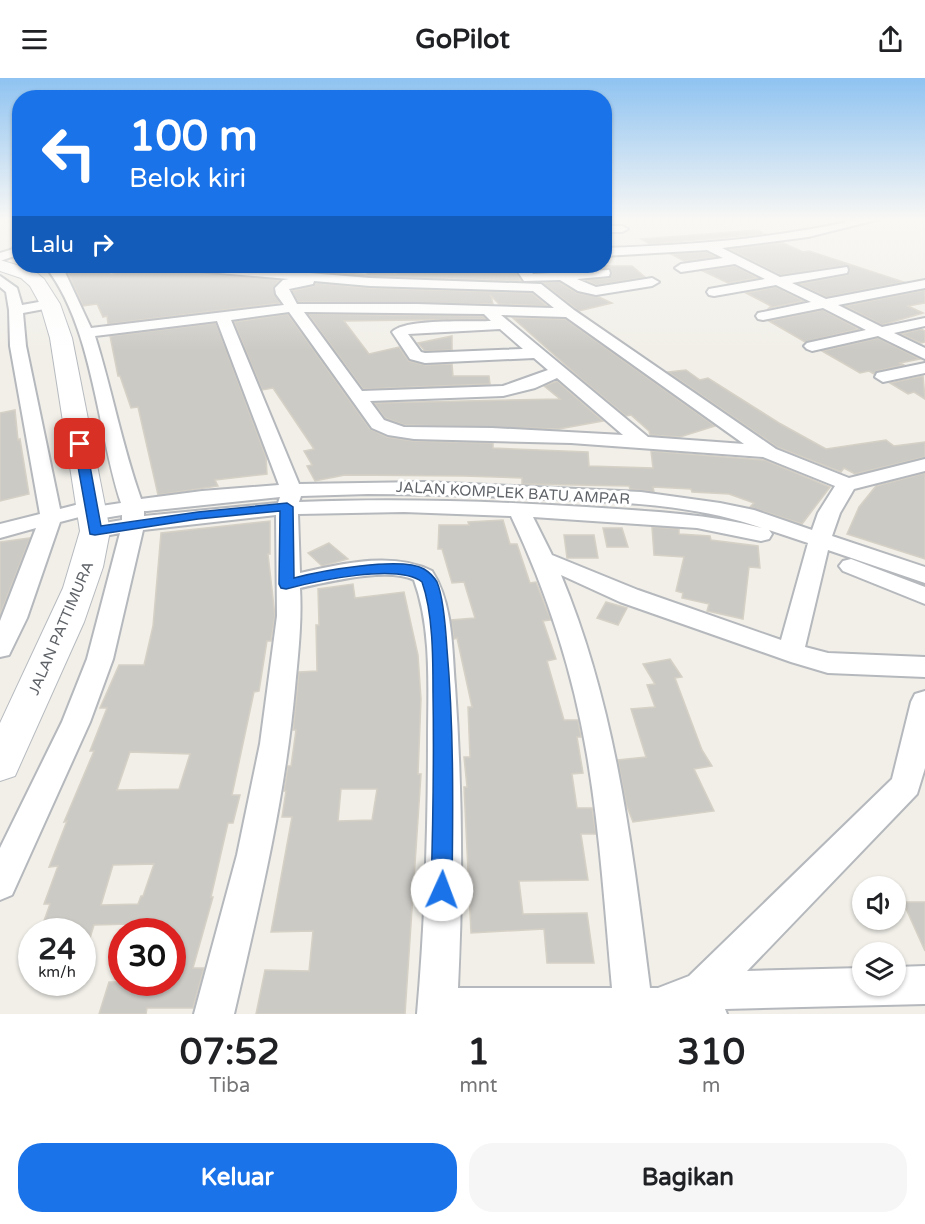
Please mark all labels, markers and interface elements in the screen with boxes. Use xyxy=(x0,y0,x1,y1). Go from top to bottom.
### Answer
icon: menu xyxy=(18,23,51,56)
text: GoPilot xyxy=(415,23,510,56)
icon: share xyxy=(874,23,907,56)
text: 100 m xyxy=(129,111,258,162)
icon: left xyxy=(30,114,108,192)
text: Belok kiri xyxy=(129,162,246,195)
icon: right xyxy=(86,228,119,261)
text: Lalu xyxy=(30,232,74,258)
pin xyxy=(54,418,105,469)
icon: arrive xyxy=(63,427,96,460)
street label: JALAN KOMPLEK BATU AMPAR xyxy=(396,478,630,508)
street label: JALAN PATTIMURA xyxy=(25,558,97,698)
position arrow xyxy=(410,858,474,922)
map controls xyxy=(852,876,906,996)
button: sound xyxy=(852,876,906,930)
speed limit sign: 30 xyxy=(108,918,186,996)
text: 24 xyxy=(38,931,76,968)
button: layers xyxy=(852,942,906,996)
text: km/h xyxy=(38,963,76,981)
text: 07:52 xyxy=(180,1031,280,1074)
text: 1 xyxy=(467,1031,490,1074)
text: 310 xyxy=(677,1031,745,1074)
text: Tiba xyxy=(209,1074,250,1098)
text: mnt xyxy=(459,1074,497,1098)
text: m xyxy=(702,1074,720,1098)
button: Keluar xyxy=(18,1143,457,1212)
button: Bagikan xyxy=(469,1143,907,1212)

